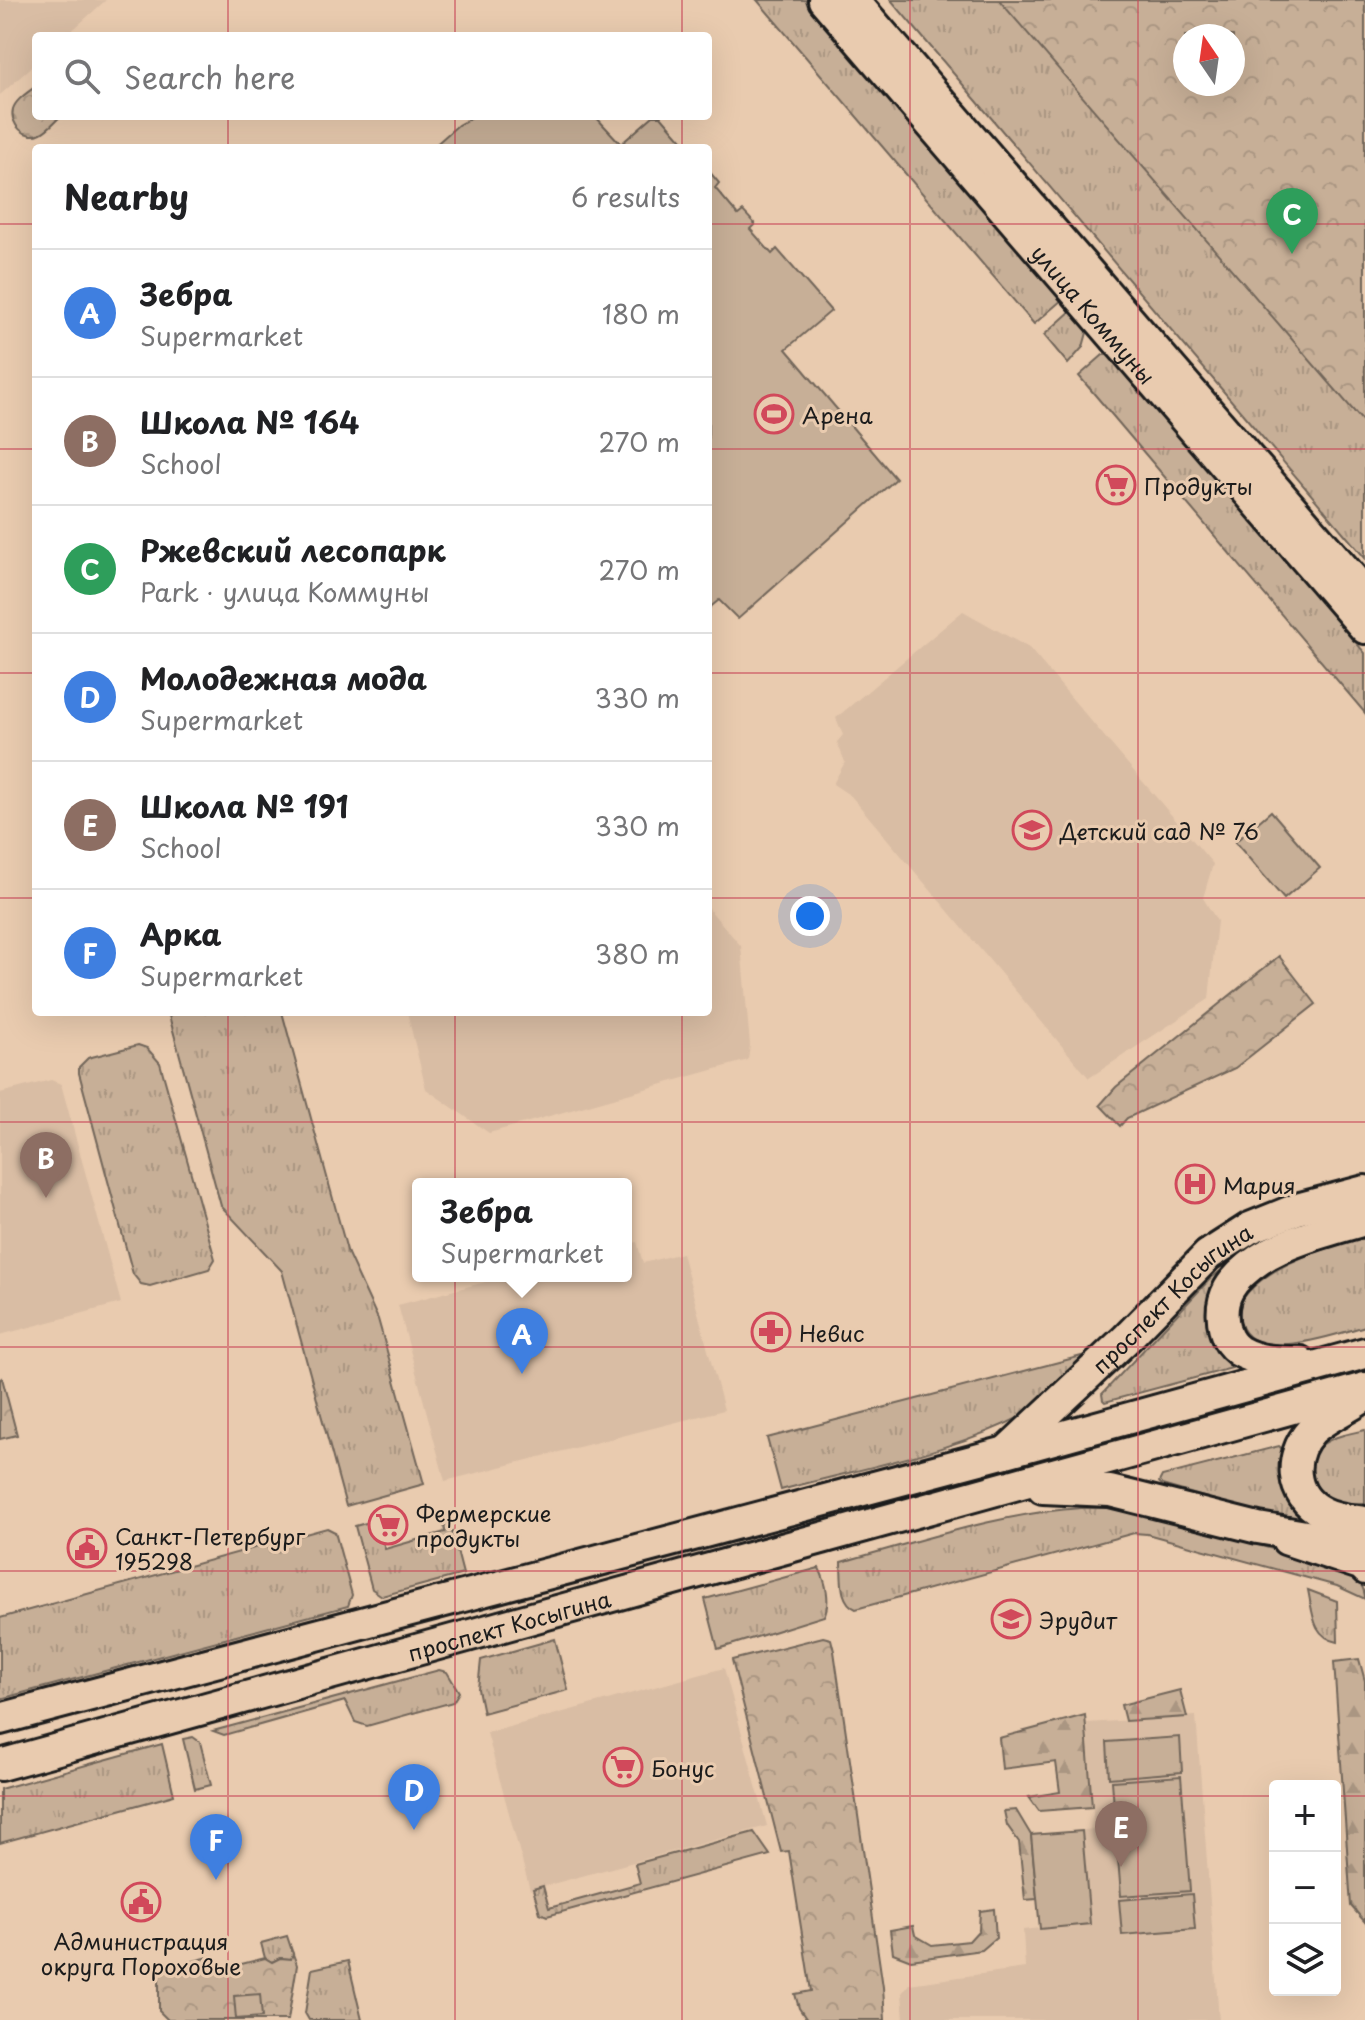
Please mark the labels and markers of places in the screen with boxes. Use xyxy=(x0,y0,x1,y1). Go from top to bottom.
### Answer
pin: C xyxy=(1266,188,1318,254)
sports icon: Арена xyxy=(753,393,795,435)
place label: Арена xyxy=(802,398,873,431)
supermarket icon: Продукты xyxy=(1095,464,1137,506)
place label: Продукты xyxy=(1144,469,1253,502)
school or university icon: Детский сад № 76 xyxy=(1011,809,1053,851)
place label: Детский сад № 76 xyxy=(1059,814,1259,847)
pin: B xyxy=(20,1132,72,1198)
hospital icon: Мария xyxy=(1174,1163,1216,1205)
place label: Мария xyxy=(1223,1168,1296,1201)
pin: A xyxy=(496,1308,548,1374)
pharmacy icon: Невис xyxy=(750,1311,792,1353)
place label: Невис xyxy=(799,1316,864,1349)
place label: Фермерские продукты xyxy=(416,1496,552,1554)
supermarket icon: Фермерские продукты xyxy=(367,1504,409,1546)
place label: Санкт-Петербург 195298 xyxy=(115,1519,306,1577)
public building icon: Санкт-Петербург 195298 xyxy=(66,1527,108,1569)
school or university icon: Эрудит xyxy=(990,1598,1032,1640)
place label: Эрудит xyxy=(1039,1603,1118,1636)
supermarket icon: Бонус xyxy=(602,1746,644,1788)
place label: Бонус xyxy=(651,1751,714,1784)
pin: D xyxy=(388,1764,440,1830)
pin: E xyxy=(1095,1801,1147,1867)
pin: F xyxy=(190,1814,242,1880)
public building icon: Администрация округа Пороховые xyxy=(120,1881,162,1923)
place label: Администрация округа Пороховые xyxy=(41,1924,241,1982)

